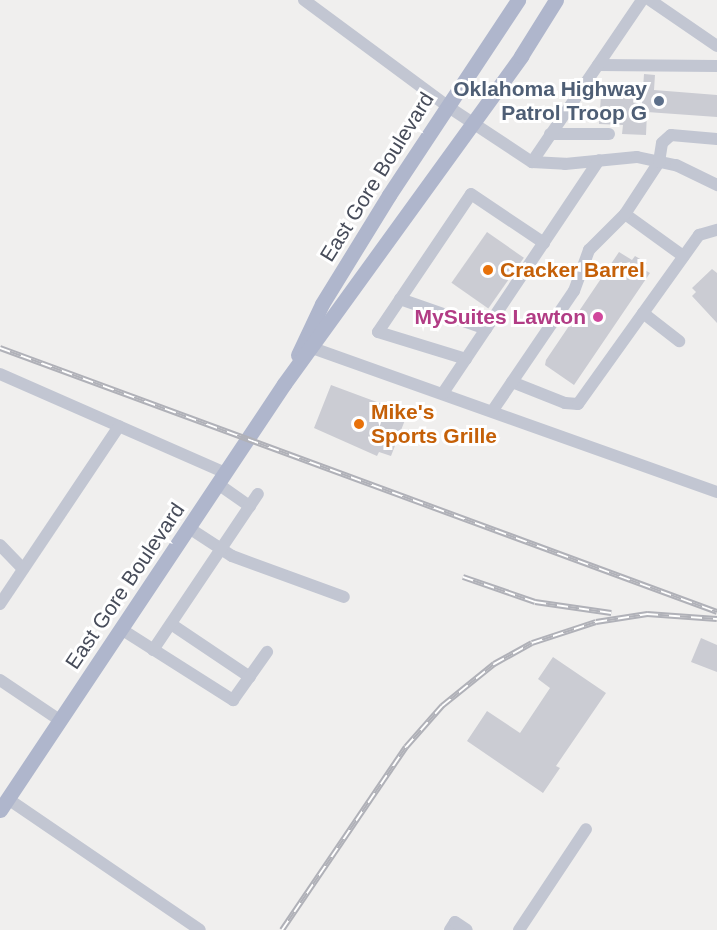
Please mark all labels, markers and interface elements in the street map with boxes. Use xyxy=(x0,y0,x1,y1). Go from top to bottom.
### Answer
place label: Oklahoma Highway Patrol Troop G xyxy=(453,76,647,126)
street label: East Gore Boulevard xyxy=(315,88,439,266)
marker: Oklahoma Highway Patrol Troop G xyxy=(652,94,666,108)
place label: Cracker Barrel xyxy=(500,257,645,283)
marker: Cracker Barrel xyxy=(481,263,495,277)
place label: MySuites Lawton xyxy=(414,304,586,330)
marker: MySuites Lawton xyxy=(591,310,605,324)
place label: Mike's Sports Grille xyxy=(371,399,497,449)
marker: Mike's Sports Grille xyxy=(352,417,366,431)
street label: East Gore Boulevard xyxy=(60,498,190,674)

